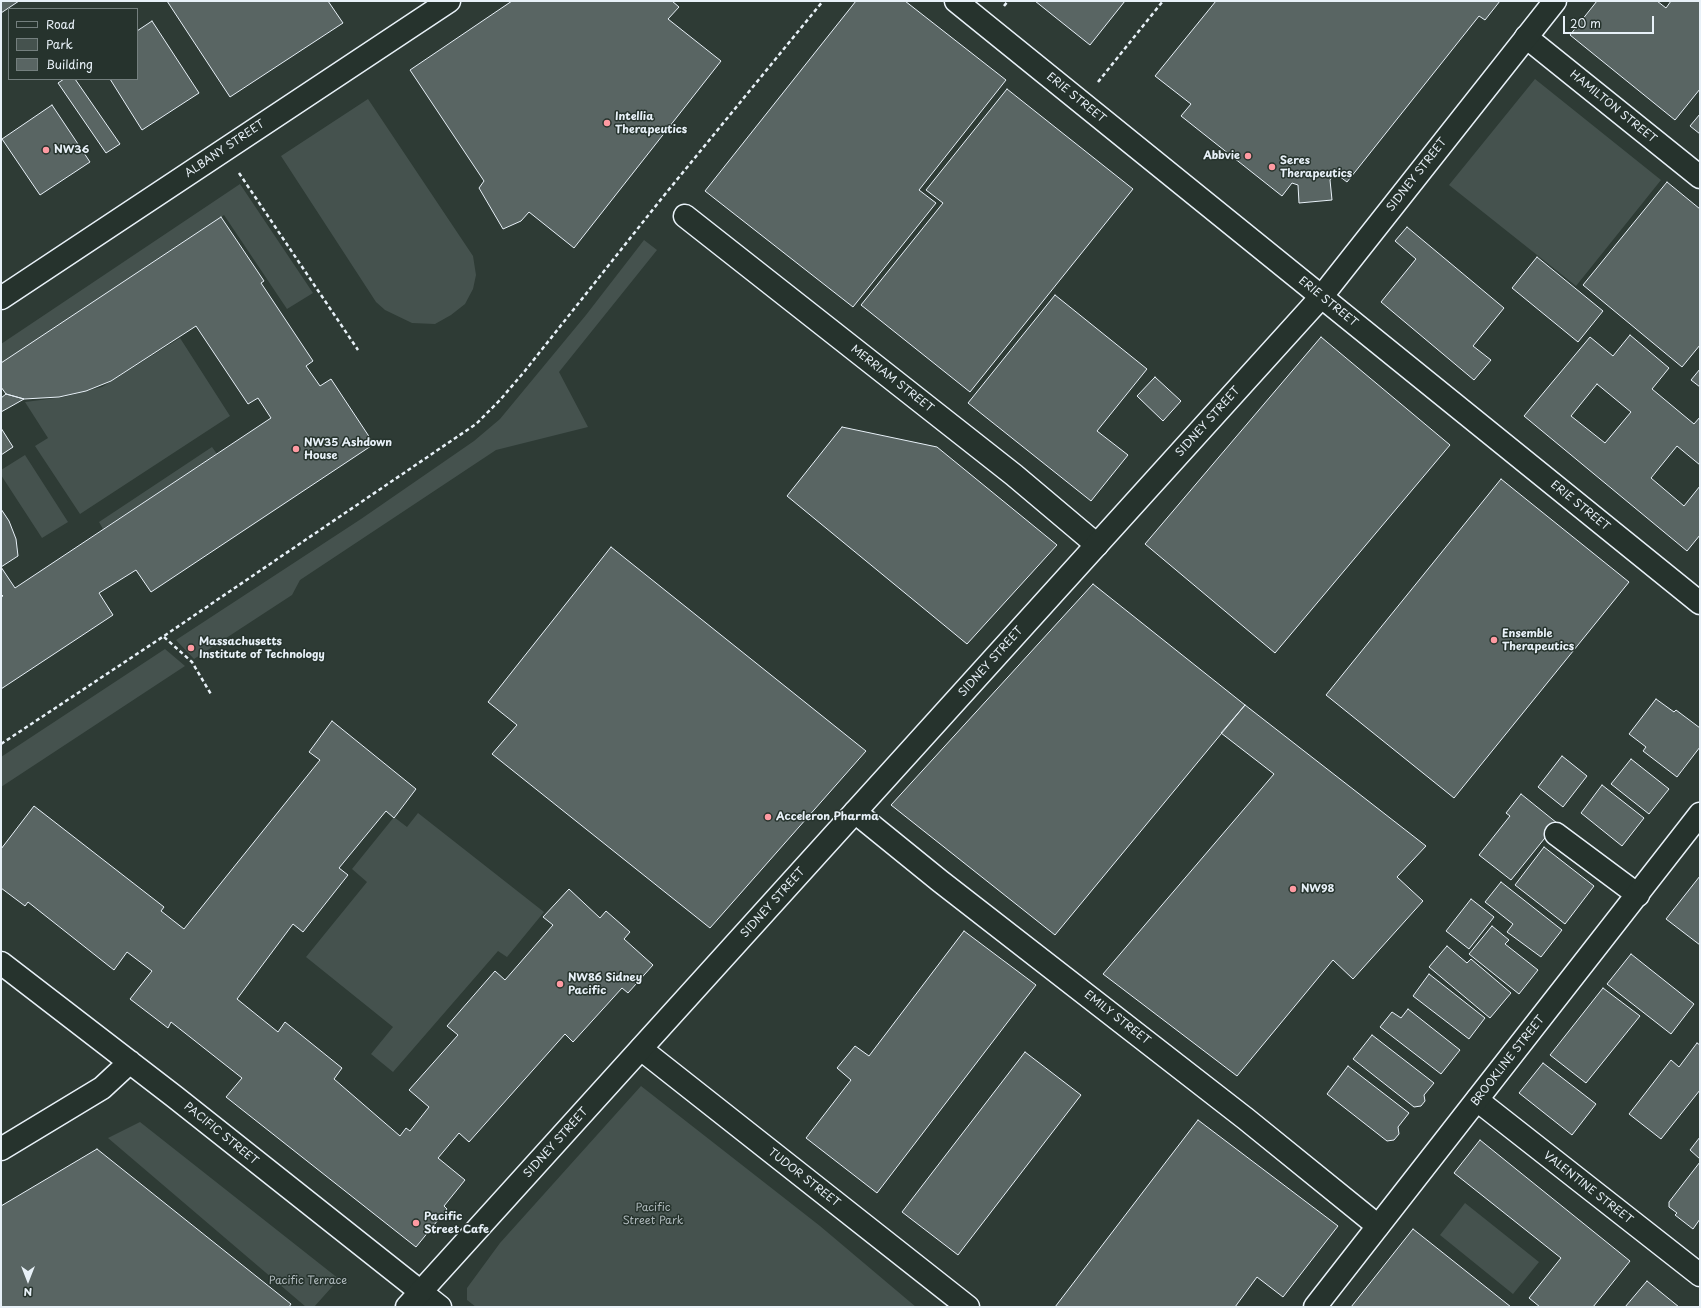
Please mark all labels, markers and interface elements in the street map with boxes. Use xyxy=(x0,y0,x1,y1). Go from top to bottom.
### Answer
legend xyxy=(8,8,138,80)
scale bar xyxy=(1565,8,1656,34)
text: 20 m xyxy=(1570,14,1601,32)
text: Road xyxy=(46,15,75,33)
text: Park xyxy=(46,35,73,53)
text: Building xyxy=(46,55,93,73)
street label: HAMILTON STREET xyxy=(1567,68,1659,146)
street label: ERIE STREET xyxy=(1044,70,1108,126)
place label: Intellia Therapeutics xyxy=(615,110,687,136)
street label: ALBANY STREET xyxy=(183,117,267,181)
marker: Intellia Therapeutics xyxy=(602,118,612,128)
street label: SIDNEY STREET xyxy=(1384,136,1450,214)
place label: NW36 xyxy=(54,143,89,157)
marker: NW36 xyxy=(41,145,51,155)
place label: Abbvie xyxy=(1203,149,1240,163)
marker: Abbvie xyxy=(1243,151,1253,161)
place label: Seres Therapeutics xyxy=(1280,154,1352,180)
marker: Seres Therapeutics xyxy=(1267,162,1277,172)
street label: ERIE STREET xyxy=(1296,274,1360,330)
street label: MERRIAM STREET xyxy=(848,343,936,415)
street label: SIDNEY STREET xyxy=(1173,384,1243,460)
place label: NW35 Ashdown House xyxy=(304,436,392,462)
marker: NW35 Ashdown House xyxy=(291,444,301,454)
street label: ERIE STREET xyxy=(1548,478,1612,534)
street label: SIDNEY STREET xyxy=(956,624,1026,700)
place label: Ensemble Therapeutics xyxy=(1502,627,1574,653)
place label: Massachusetts Institute of Technology xyxy=(199,635,325,661)
marker: Ensemble Therapeutics xyxy=(1489,635,1499,645)
marker: Massachusetts Institute of Technology xyxy=(186,643,196,653)
place label: Acceleron Pharma xyxy=(776,810,879,824)
marker: Acceleron Pharma xyxy=(763,812,773,822)
street label: SIDNEY STREET xyxy=(738,865,808,941)
place label: NW98 xyxy=(1301,882,1334,896)
marker: NW98 xyxy=(1288,884,1298,894)
place label: NW86 Sidney Pacific xyxy=(568,971,642,997)
marker: NW86 Sidney Pacific xyxy=(555,979,565,989)
street label: EMILY STREET xyxy=(1081,988,1153,1048)
street label: BROOKLINE STREET xyxy=(1469,1013,1547,1109)
street label: PACIFIC STREET xyxy=(181,1100,261,1168)
street label: SIDNEY STREET xyxy=(521,1105,591,1181)
street label: TUDOR STREET xyxy=(766,1146,842,1210)
street label: VALENTINE STREET xyxy=(1541,1149,1635,1227)
park label: Pacific Street Park xyxy=(623,1201,683,1227)
place label: Pacific Street Cafe xyxy=(424,1210,489,1236)
marker: Pacific Street Cafe xyxy=(411,1218,421,1228)
north arrow xyxy=(8,1260,48,1300)
park label: Pacific Terrace xyxy=(269,1274,347,1288)
text: N xyxy=(24,1284,32,1301)

